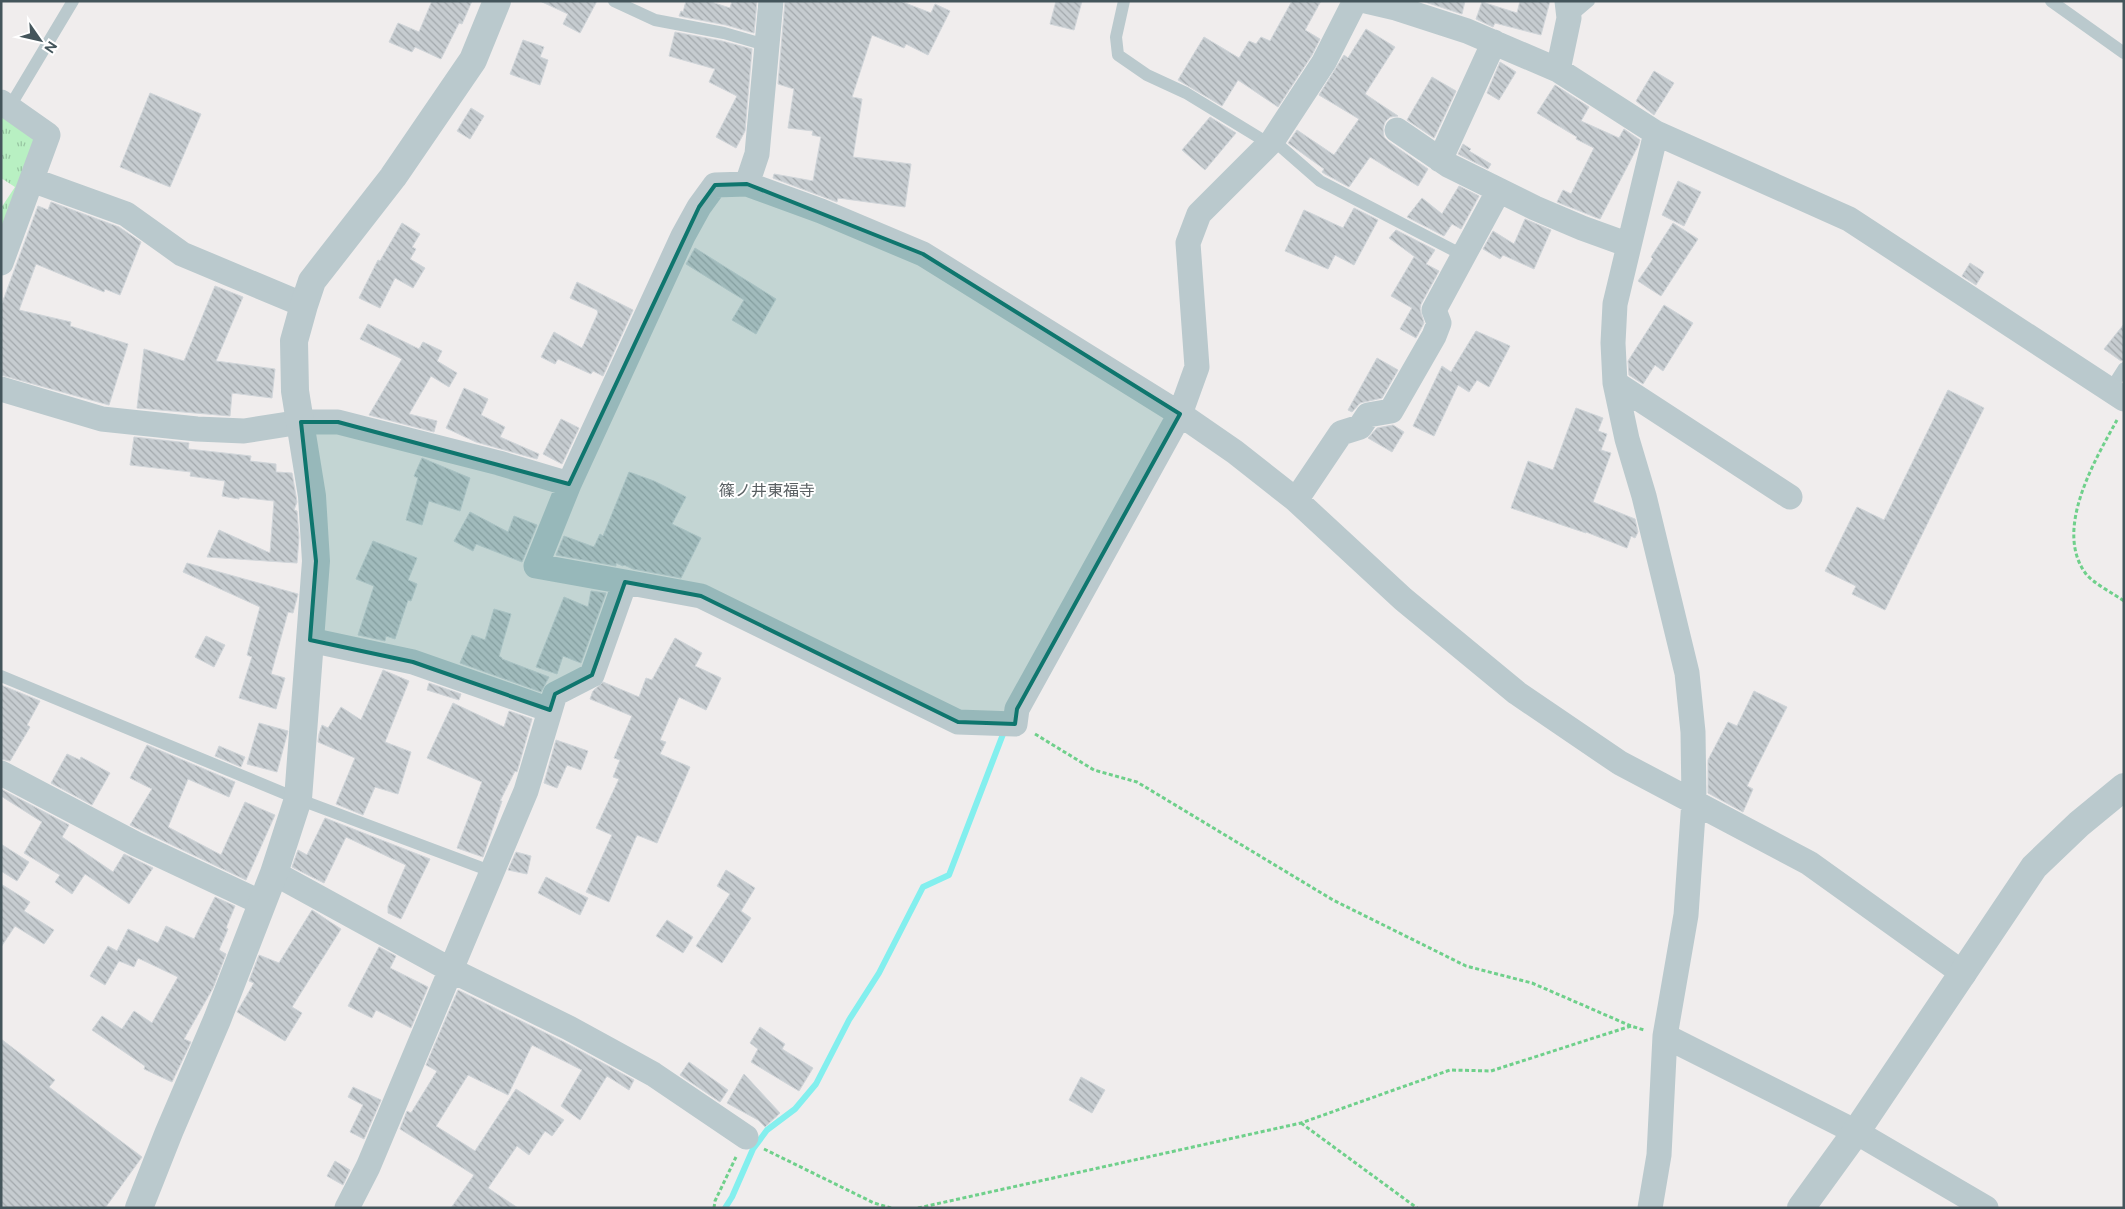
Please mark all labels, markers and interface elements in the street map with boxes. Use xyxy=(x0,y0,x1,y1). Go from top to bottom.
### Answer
north arrow xyxy=(15,15,65,65)
text: N xyxy=(40,38,60,56)
district label: 篠ノ井東福寺 xyxy=(719,481,815,500)

